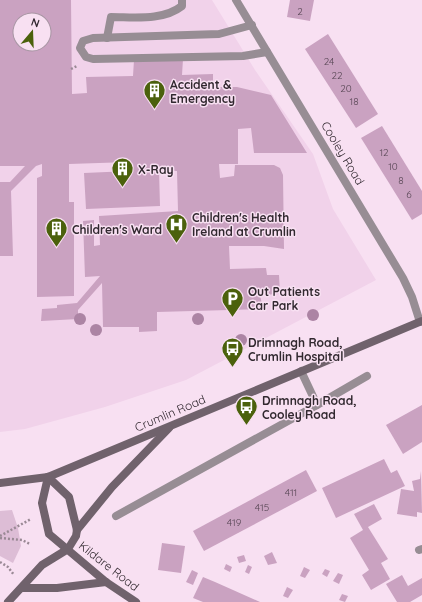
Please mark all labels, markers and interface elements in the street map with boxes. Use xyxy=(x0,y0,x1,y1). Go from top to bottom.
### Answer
house number: 2 xyxy=(297,5,303,18)
north arrow xyxy=(12,12,52,52)
text: N xyxy=(29,15,41,30)
house number: 24 xyxy=(324,55,334,68)
house number: 22 xyxy=(331,69,343,82)
place label: Accident & Emergency xyxy=(170,77,235,106)
building icon: Accident & Emergency xyxy=(141,78,167,111)
house number: 20 xyxy=(340,82,352,95)
house number: 18 xyxy=(349,95,359,108)
street label: Cooley Road xyxy=(318,118,368,188)
house number: 12 xyxy=(379,146,389,159)
building icon: X-Ray xyxy=(109,156,135,189)
house number: 10 xyxy=(388,160,398,173)
place label: X-Ray xyxy=(138,162,173,177)
house number: 8 xyxy=(398,174,404,187)
house number: 6 xyxy=(406,188,412,201)
place label: Children's Health Ireland at Crumlin xyxy=(192,210,296,239)
hospital icon: Children's Health Ireland at Crumlin xyxy=(164,211,190,244)
building icon: Children's Ward xyxy=(43,216,69,249)
place label: Children's Ward xyxy=(72,222,162,237)
place label: Out Patients Car Park xyxy=(248,284,320,313)
parking icon: Out Patients Car Park xyxy=(219,285,245,318)
place label: Drimnagh Road, Crumlin Hospital xyxy=(248,335,343,364)
bus stop icon: Drimnagh Road, Crumlin Hospital xyxy=(219,336,245,369)
street label: Crumlin Road xyxy=(132,391,208,435)
place label: Drimnagh Road, Cooley Road xyxy=(262,393,356,422)
bus stop icon: Drimnagh Road, Cooley Road xyxy=(233,394,259,427)
house number: 411 xyxy=(285,486,297,499)
house number: 415 xyxy=(255,501,269,514)
house number: 419 xyxy=(227,516,242,529)
street label: Kildare Road xyxy=(76,538,142,594)

